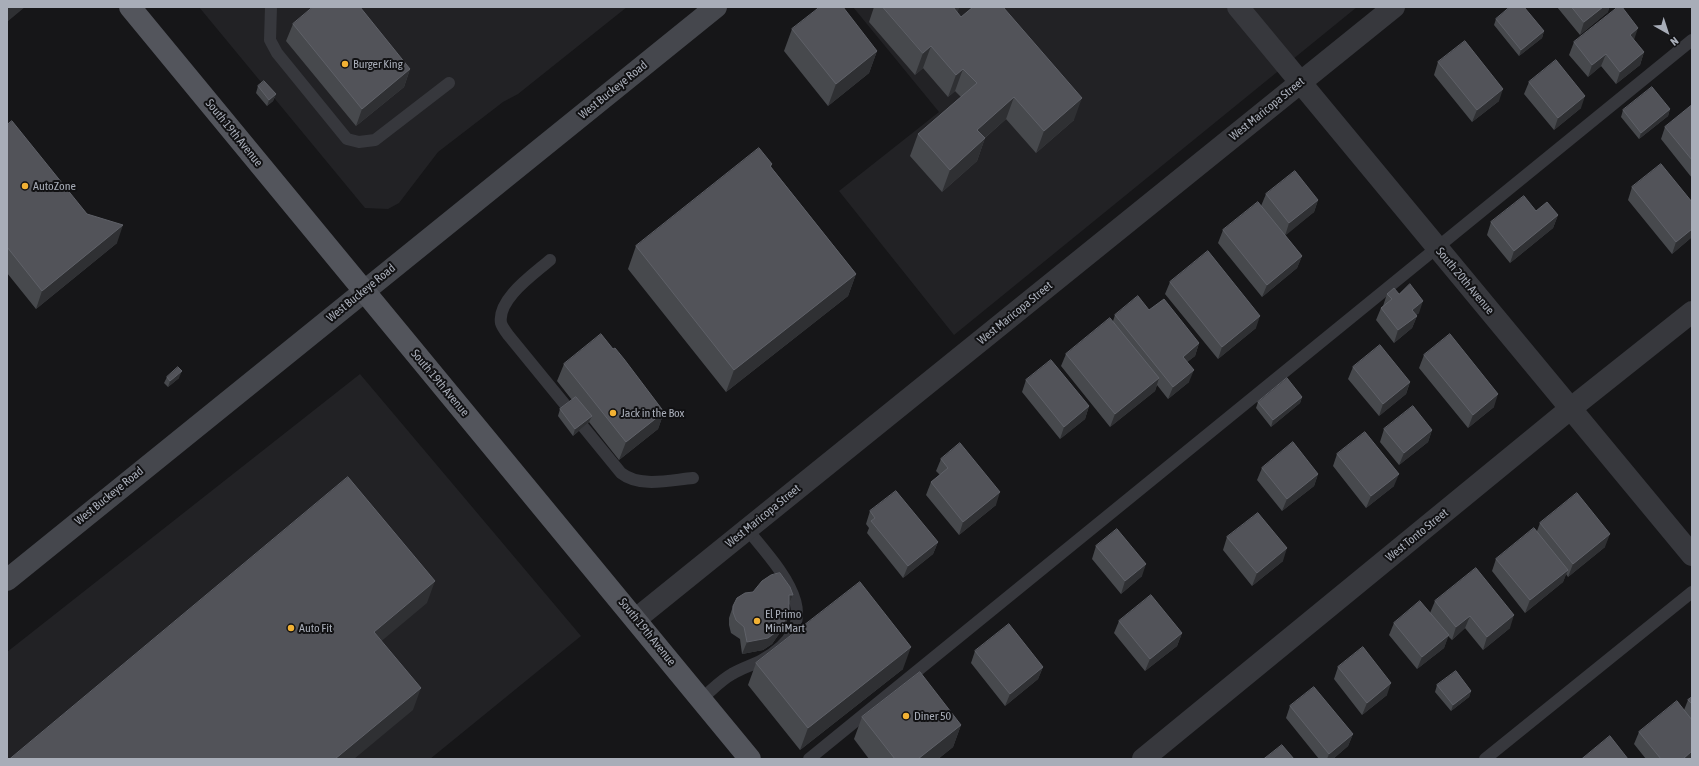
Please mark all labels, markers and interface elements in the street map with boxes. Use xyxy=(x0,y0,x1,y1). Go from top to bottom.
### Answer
north arrow xyxy=(1647,12,1687,52)
text: N xyxy=(1668,35,1681,48)
place label: Burger King xyxy=(353,57,403,71)
street label: West Buckeye Road xyxy=(576,58,650,122)
marker: Burger King xyxy=(340,59,350,69)
street label: West Maricopa Street xyxy=(1227,74,1307,144)
street label: South 19th Avenue xyxy=(202,96,266,170)
place label: AutoZone xyxy=(33,179,76,193)
marker: AutoZone xyxy=(20,181,30,191)
street label: South 20th Avenue xyxy=(1433,245,1497,317)
street label: West Buckeye Road xyxy=(324,261,398,325)
street label: West Maricopa Street xyxy=(975,278,1055,348)
street label: South 19th Avenue xyxy=(408,347,472,419)
place label: Jack in the Box xyxy=(621,406,684,420)
marker: Jack in the Box xyxy=(608,408,618,418)
street label: West Buckeye Road xyxy=(72,464,146,528)
street label: West Maricopa Street xyxy=(723,481,803,551)
street label: West Tonto Street xyxy=(1383,505,1451,565)
street label: South 19th Avenue xyxy=(615,595,679,669)
place label: El Primo MiniMart xyxy=(765,607,805,635)
marker: El Primo MiniMart xyxy=(752,616,762,626)
place label: Auto Fit xyxy=(299,621,332,635)
marker: Auto Fit xyxy=(286,623,296,633)
place label: Diner 50 xyxy=(914,709,951,723)
marker: Diner 50 xyxy=(901,711,911,721)

